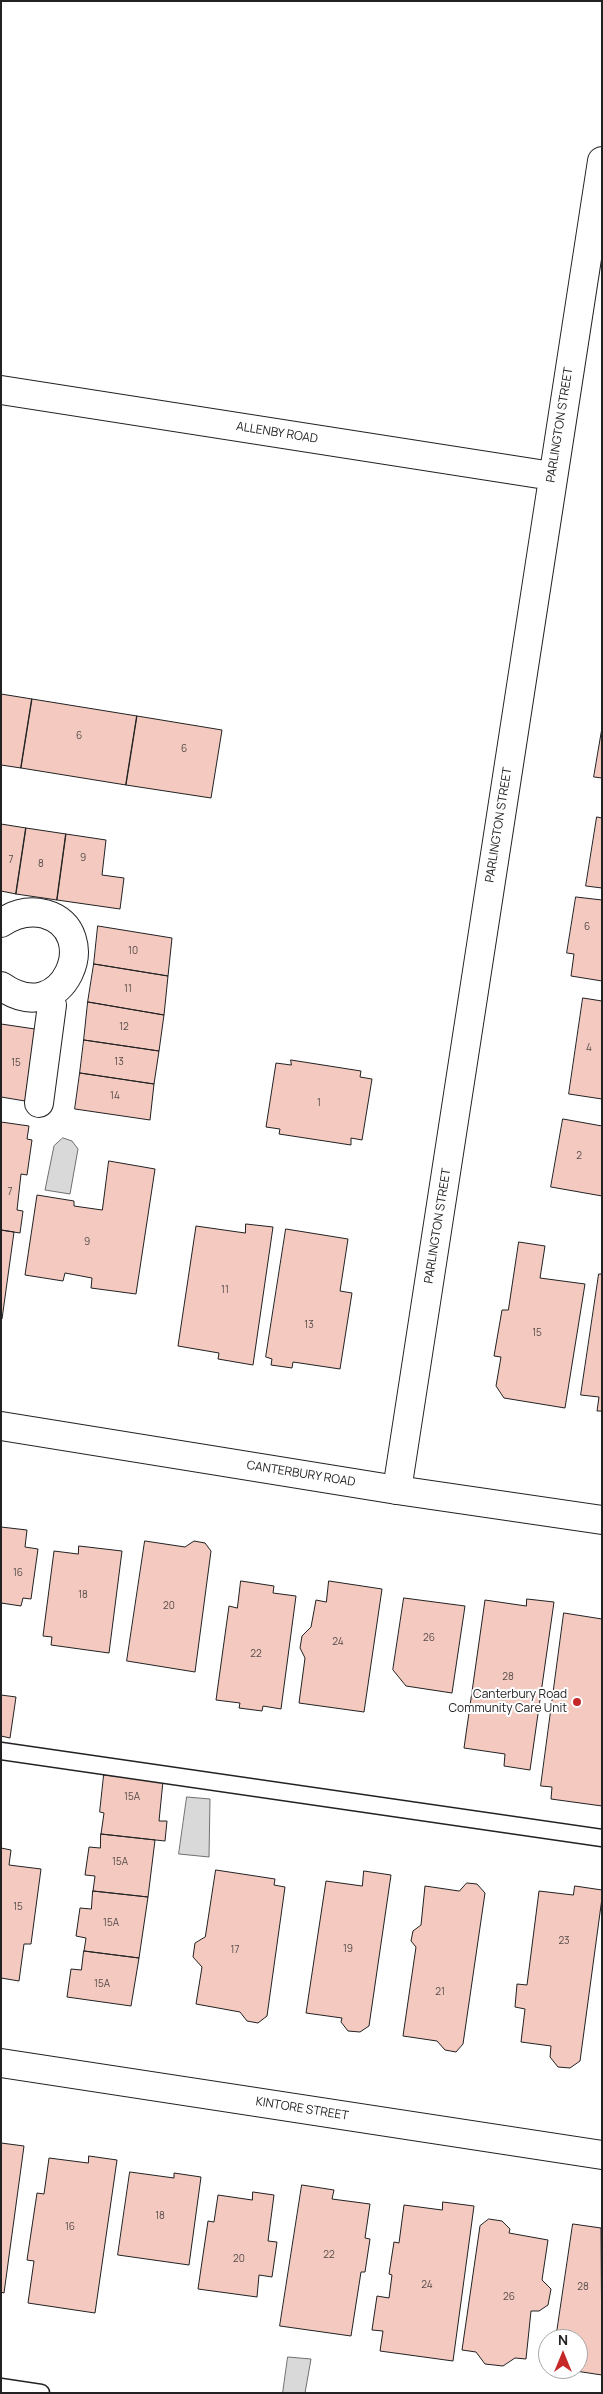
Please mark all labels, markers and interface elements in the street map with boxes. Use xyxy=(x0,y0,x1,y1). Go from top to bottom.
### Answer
street label: PARLINGTON STREET xyxy=(544,366,576,484)
street label: ALLENBY ROAD xyxy=(235,419,319,447)
house number: 6 xyxy=(76,730,82,742)
house number: 6 xyxy=(181,743,187,755)
street label: PARLINGTON STREET xyxy=(483,766,515,884)
house number: 9 xyxy=(80,852,86,864)
house number: 7 xyxy=(8,854,14,866)
house number: 8 xyxy=(38,858,44,870)
house number: 6 xyxy=(584,921,590,933)
house number: 10 xyxy=(128,945,138,957)
house number: 11 xyxy=(124,983,132,995)
house number: 12 xyxy=(119,1021,129,1033)
house number: 4 xyxy=(586,1042,592,1054)
house number: 13 xyxy=(114,1056,124,1068)
house number: 15 xyxy=(11,1057,21,1069)
house number: 14 xyxy=(110,1090,120,1102)
house number: 1 xyxy=(317,1097,321,1109)
house number: 2 xyxy=(576,1150,582,1162)
street label: PARLINGTON STREET xyxy=(422,1167,454,1285)
house number: 7 xyxy=(7,1186,13,1198)
house number: 9 xyxy=(84,1236,90,1248)
house number: 11 xyxy=(221,1284,229,1296)
house number: 13 xyxy=(304,1319,314,1331)
house number: 15 xyxy=(532,1327,542,1339)
street label: CANTERBURY ROAD xyxy=(246,1458,356,1490)
house number: 16 xyxy=(13,1567,23,1579)
house number: 18 xyxy=(78,1589,88,1601)
house number: 20 xyxy=(163,1600,175,1612)
house number: 26 xyxy=(423,1632,435,1644)
house number: 24 xyxy=(332,1636,344,1648)
house number: 22 xyxy=(250,1648,262,1660)
house number: 28 xyxy=(502,1671,514,1683)
place label: Canterbury Road Community Care Unit xyxy=(449,1688,567,1716)
marker: Canterbury Road Community Care Unit xyxy=(571,1696,583,1708)
house number: 15A xyxy=(124,1791,140,1803)
house number: 15A xyxy=(112,1856,128,1868)
house number: 15 xyxy=(13,1901,23,1913)
house number: 15A xyxy=(103,1917,119,1929)
house number: 23 xyxy=(558,1935,570,1947)
house number: 19 xyxy=(343,1943,353,1955)
house number: 17 xyxy=(231,1944,239,1956)
house number: 15A xyxy=(94,1978,110,1990)
house number: 21 xyxy=(435,1986,445,1998)
street label: KINTORE STREET xyxy=(255,2095,349,2123)
house number: 18 xyxy=(155,2210,165,2222)
house number: 16 xyxy=(65,2221,75,2233)
house number: 22 xyxy=(323,2249,335,2261)
house number: 20 xyxy=(233,2253,245,2265)
house number: 24 xyxy=(421,2279,433,2291)
house number: 28 xyxy=(577,2281,589,2293)
house number: 26 xyxy=(503,2291,515,2303)
north arrow xyxy=(538,2329,588,2379)
text: N xyxy=(558,2330,568,2349)

